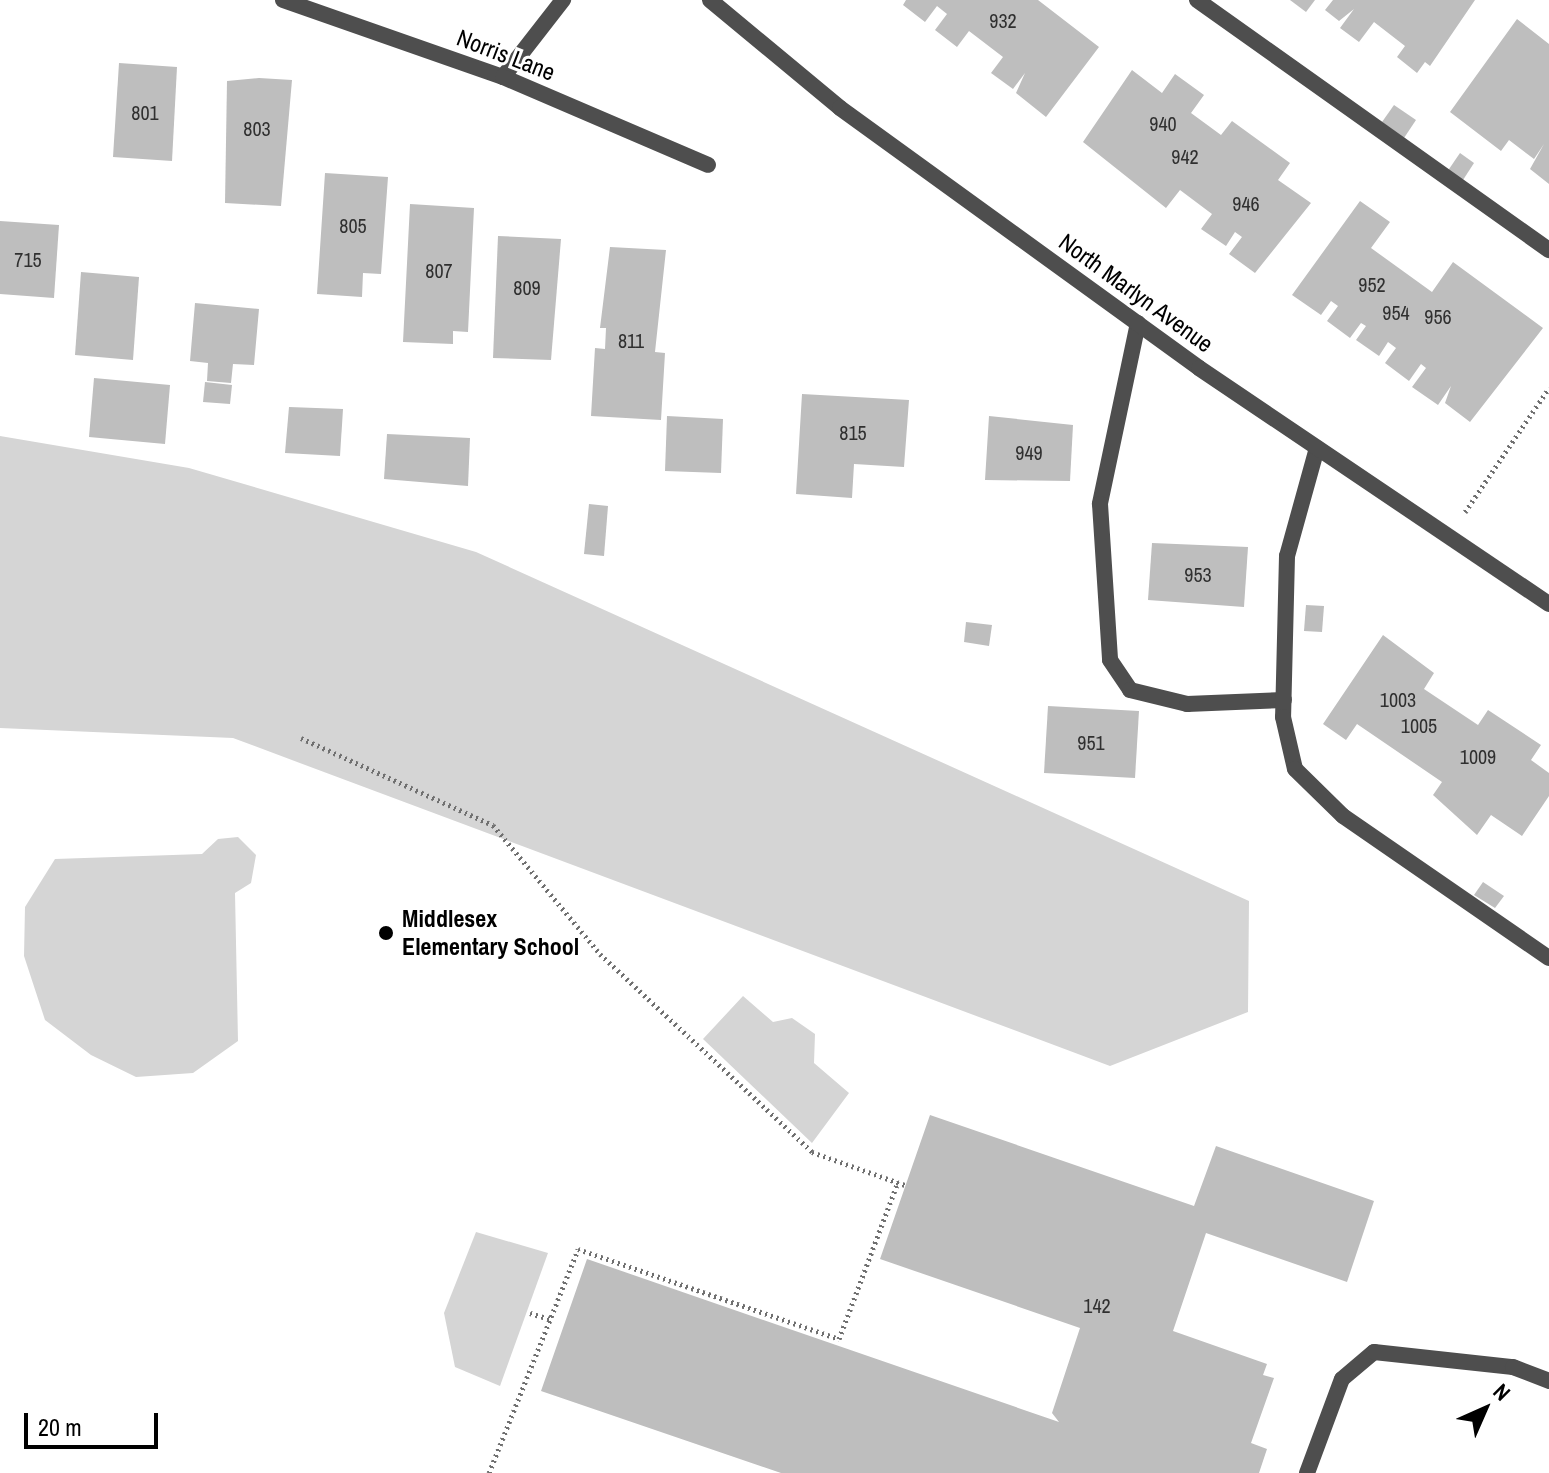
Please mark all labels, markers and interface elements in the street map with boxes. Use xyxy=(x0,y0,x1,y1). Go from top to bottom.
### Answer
house number: 932 xyxy=(989,8,1017,32)
street label: Norris Lane xyxy=(453,23,559,87)
house number: 801 xyxy=(131,100,159,124)
house number: 940 xyxy=(1149,111,1177,135)
house number: 803 xyxy=(243,116,271,140)
house number: 942 xyxy=(1171,144,1199,168)
house number: 946 xyxy=(1232,191,1260,215)
house number: 805 xyxy=(339,213,367,237)
street label: North Marlyn Avenue xyxy=(1053,227,1219,359)
house number: 715 xyxy=(14,247,42,271)
house number: 807 xyxy=(425,258,453,282)
house number: 952 xyxy=(1358,272,1386,296)
house number: 809 xyxy=(513,275,541,299)
house number: 954 xyxy=(1382,300,1410,324)
house number: 956 xyxy=(1424,304,1452,328)
house number: 811 xyxy=(618,328,644,352)
house number: 815 xyxy=(839,420,867,444)
house number: 949 xyxy=(1015,440,1043,464)
house number: 953 xyxy=(1184,562,1212,586)
house number: 1003 xyxy=(1380,687,1416,711)
house number: 1005 xyxy=(1401,713,1437,737)
house number: 951 xyxy=(1077,730,1105,754)
house number: 1009 xyxy=(1460,744,1496,768)
place label: Middlesex Elementary School xyxy=(402,905,579,961)
marker: Middlesex Elementary School xyxy=(377,924,395,942)
house number: 142 xyxy=(1083,1293,1111,1317)
north arrow xyxy=(1445,1369,1525,1449)
text: N xyxy=(1487,1377,1517,1407)
scale bar xyxy=(28,1397,162,1447)
text: 20 m xyxy=(38,1411,82,1443)

